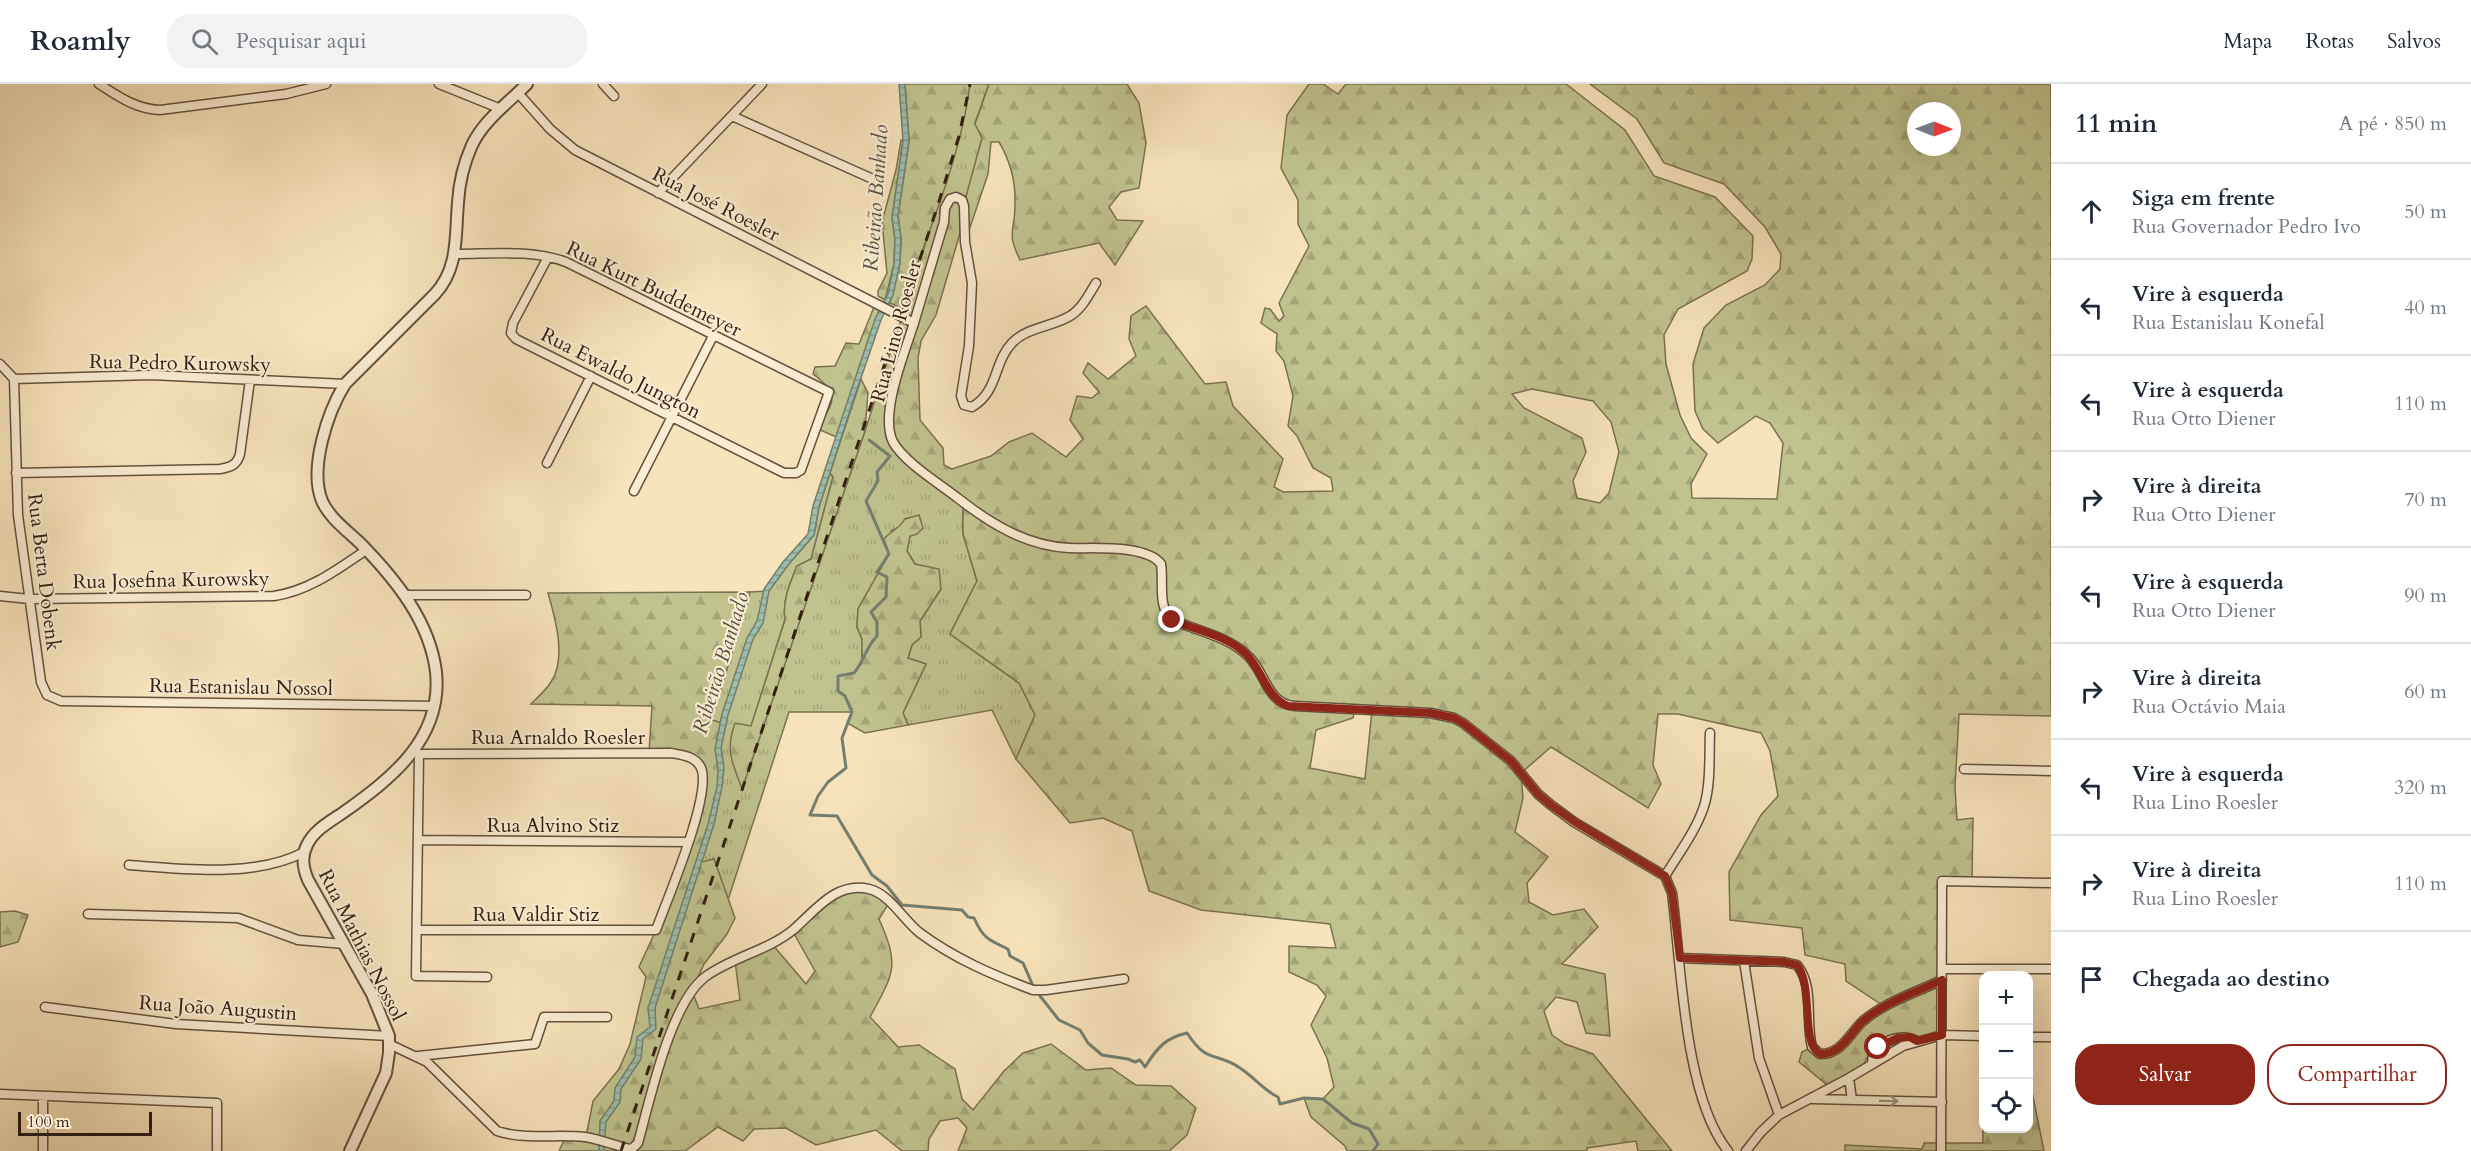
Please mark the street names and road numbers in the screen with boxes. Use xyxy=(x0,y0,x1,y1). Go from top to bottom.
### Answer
street label: Rua José Roesler xyxy=(648,160,785,248)
street label: Rua Kurt Buddemeyer xyxy=(562,235,747,343)
street label: Rua Lino Roesler xyxy=(864,256,928,405)
street label: Rua Ewaldo Jungton xyxy=(536,321,706,425)
street label: Rua Pedro Kurowsky xyxy=(89,348,272,378)
street label: Rua Berta Dobenk xyxy=(21,492,67,652)
street label: Rua Josefina Kurowsky xyxy=(72,565,270,595)
street label: Rua Estanislau Nossol xyxy=(149,672,333,702)
street label: Rua Arnaldo Roesler xyxy=(471,724,646,751)
street label: Rua Alvino Stiz xyxy=(487,812,619,839)
street label: Rua Mathias Nossol xyxy=(312,864,412,1026)
street label: Rua Valdir Stiz xyxy=(472,901,600,928)
street label: Rua João Augustin xyxy=(138,989,299,1027)

